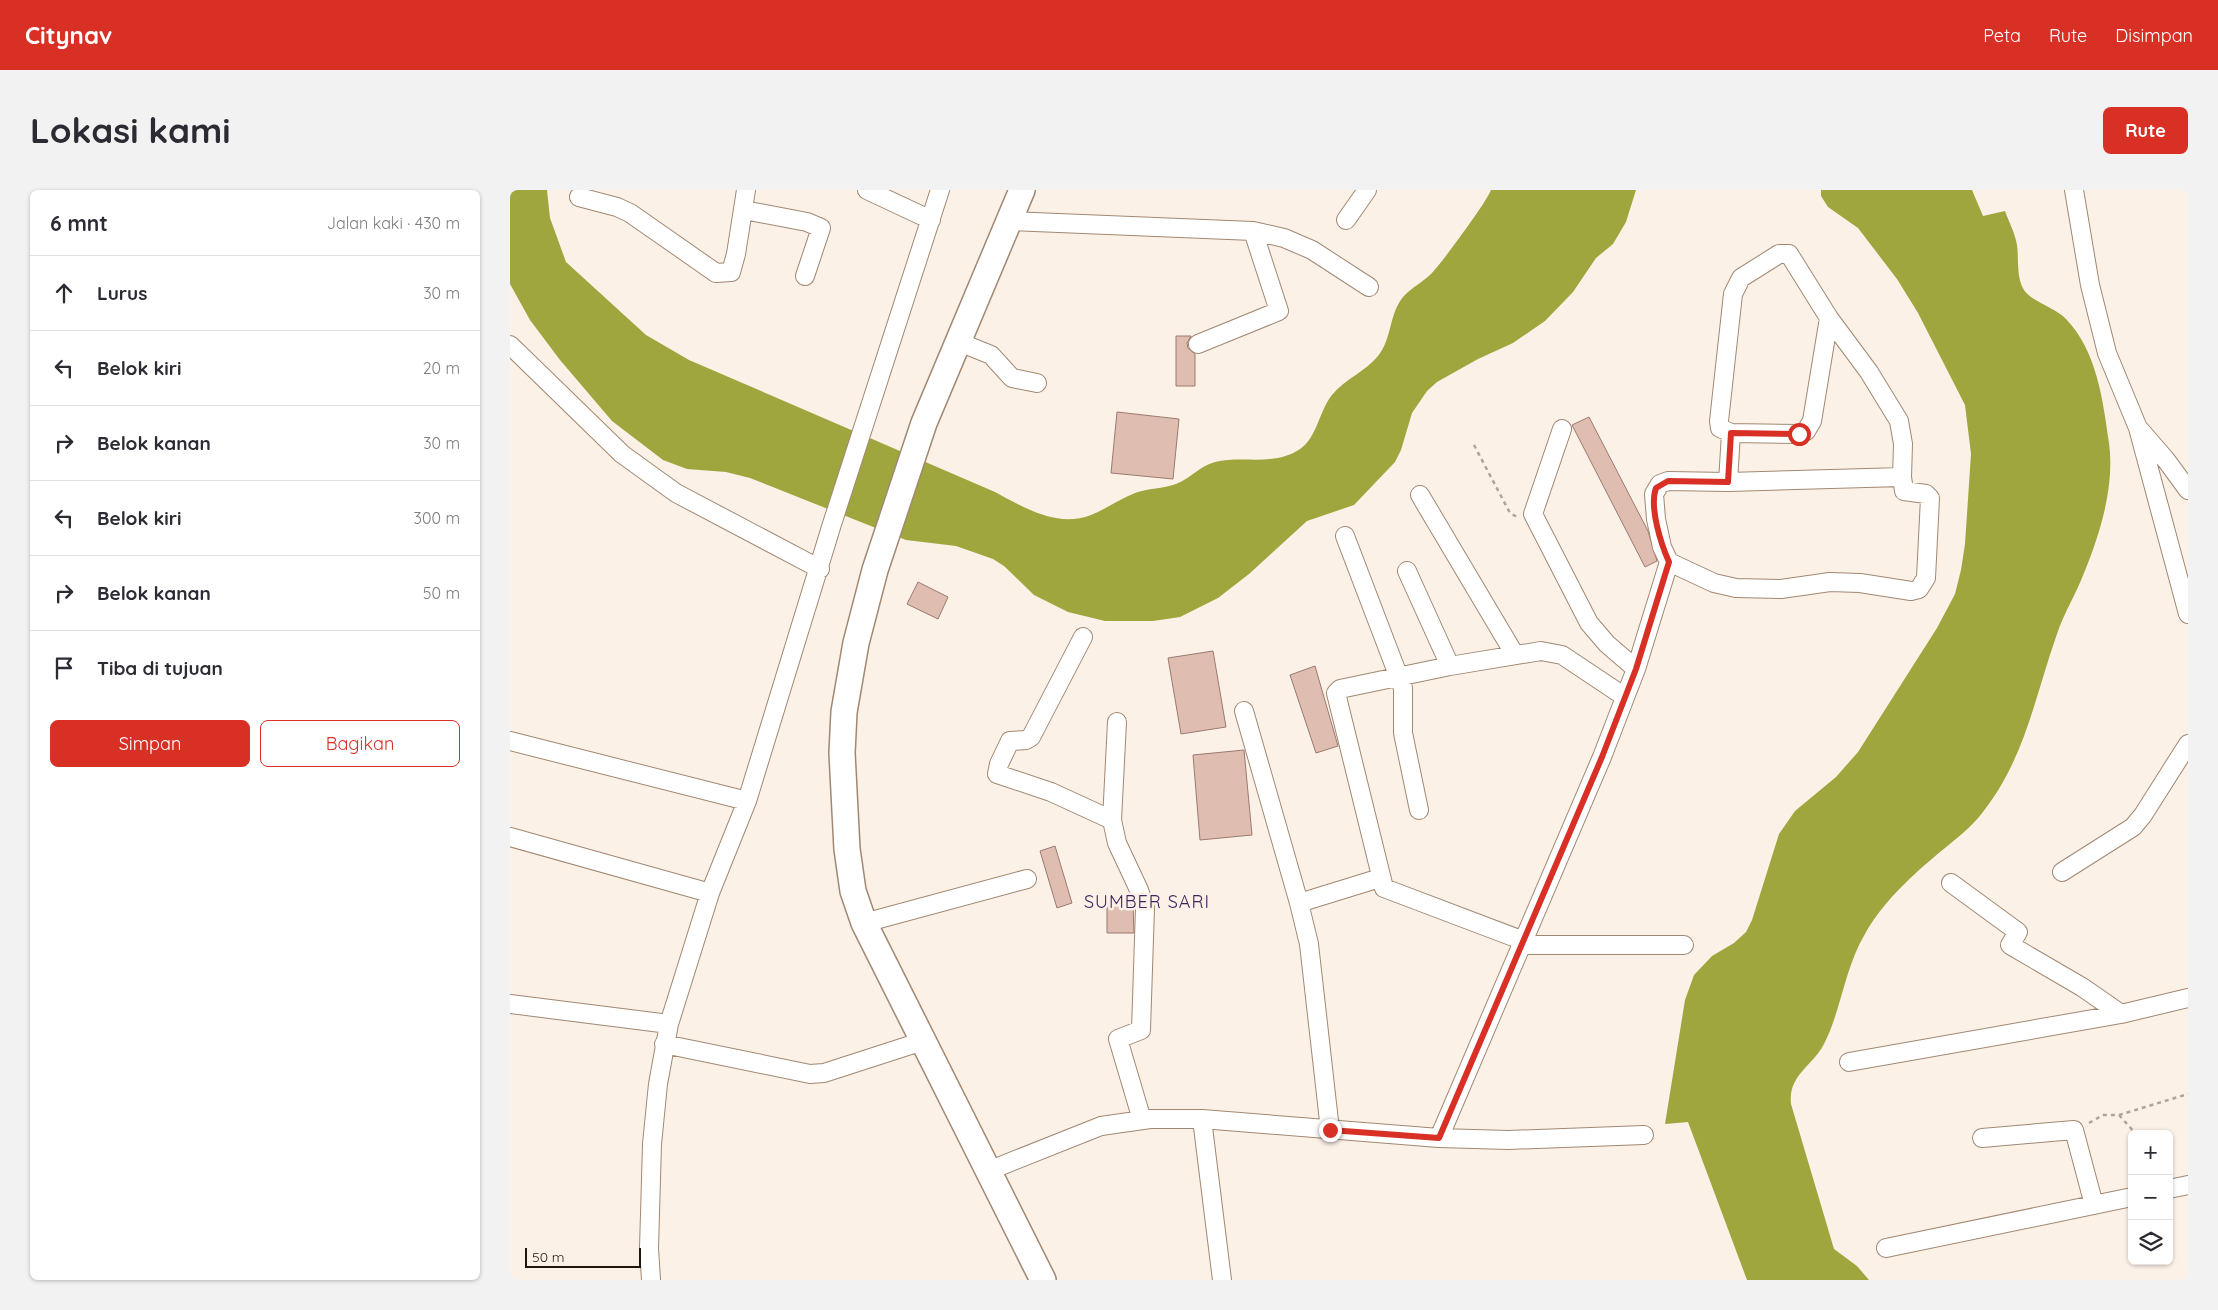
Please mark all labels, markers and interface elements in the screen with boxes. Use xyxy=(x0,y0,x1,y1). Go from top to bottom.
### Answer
text: Citynav xyxy=(25,20,112,50)
text: Peta xyxy=(1983,24,2021,47)
text: Rute xyxy=(2049,24,2087,47)
text: Disimpan xyxy=(2115,24,2193,47)
button: Rute xyxy=(2103,107,2188,154)
text: Lokasi kami xyxy=(30,108,230,152)
text: 6 mnt xyxy=(50,210,108,236)
text: Jalan kaki · 430 m xyxy=(327,213,460,233)
icon: ahead xyxy=(50,279,78,307)
text: Lurus xyxy=(97,281,147,305)
text: 30 m xyxy=(423,283,460,303)
icon: left xyxy=(50,354,78,382)
text: Belok kiri xyxy=(97,356,182,380)
text: 20 m xyxy=(423,358,460,378)
route start xyxy=(1788,423,1811,446)
icon: right xyxy=(50,429,78,457)
text: Belok kanan xyxy=(97,431,211,455)
text: 30 m xyxy=(423,433,460,453)
icon: left xyxy=(50,504,78,532)
text: Belok kiri xyxy=(97,506,182,530)
text: 300 m xyxy=(414,508,460,528)
icon: right xyxy=(50,579,78,607)
text: Belok kanan xyxy=(97,581,211,605)
text: 50 m xyxy=(423,583,460,603)
icon: arrive xyxy=(50,654,78,682)
text: Tiba di tujuan xyxy=(97,656,223,680)
button: Simpan xyxy=(50,720,250,767)
button: Bagikan xyxy=(260,720,460,767)
district label: SUMBER SARI xyxy=(1084,890,1210,913)
route end xyxy=(1319,1119,1342,1142)
map controls xyxy=(2128,1130,2173,1265)
button: + xyxy=(2128,1130,2173,1175)
button: − xyxy=(2128,1175,2173,1220)
button: layers xyxy=(2128,1220,2173,1265)
scale bar xyxy=(525,1245,641,1268)
text: 50 m xyxy=(532,1248,565,1266)

